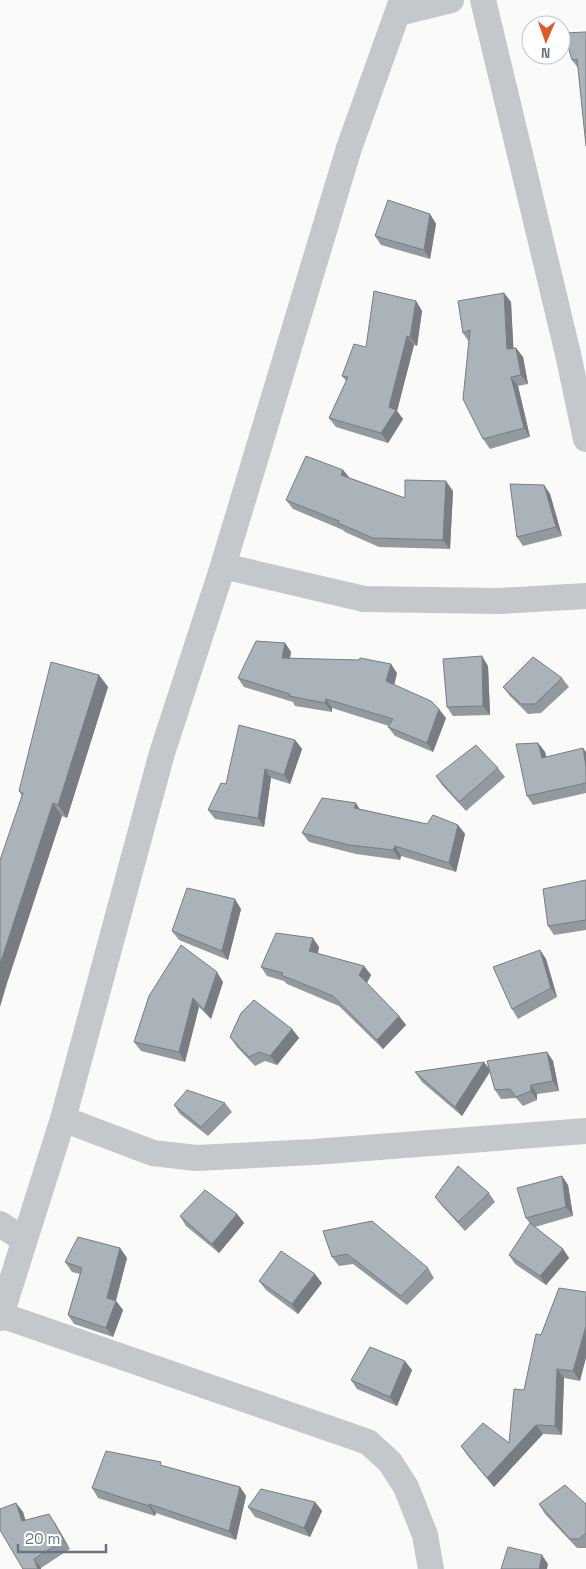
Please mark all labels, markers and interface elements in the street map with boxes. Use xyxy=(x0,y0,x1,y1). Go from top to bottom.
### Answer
north arrow xyxy=(521,15,571,65)
text: N xyxy=(541,44,551,62)
scale bar xyxy=(18,1522,105,1554)
text: 20 m xyxy=(25,1529,60,1548)

